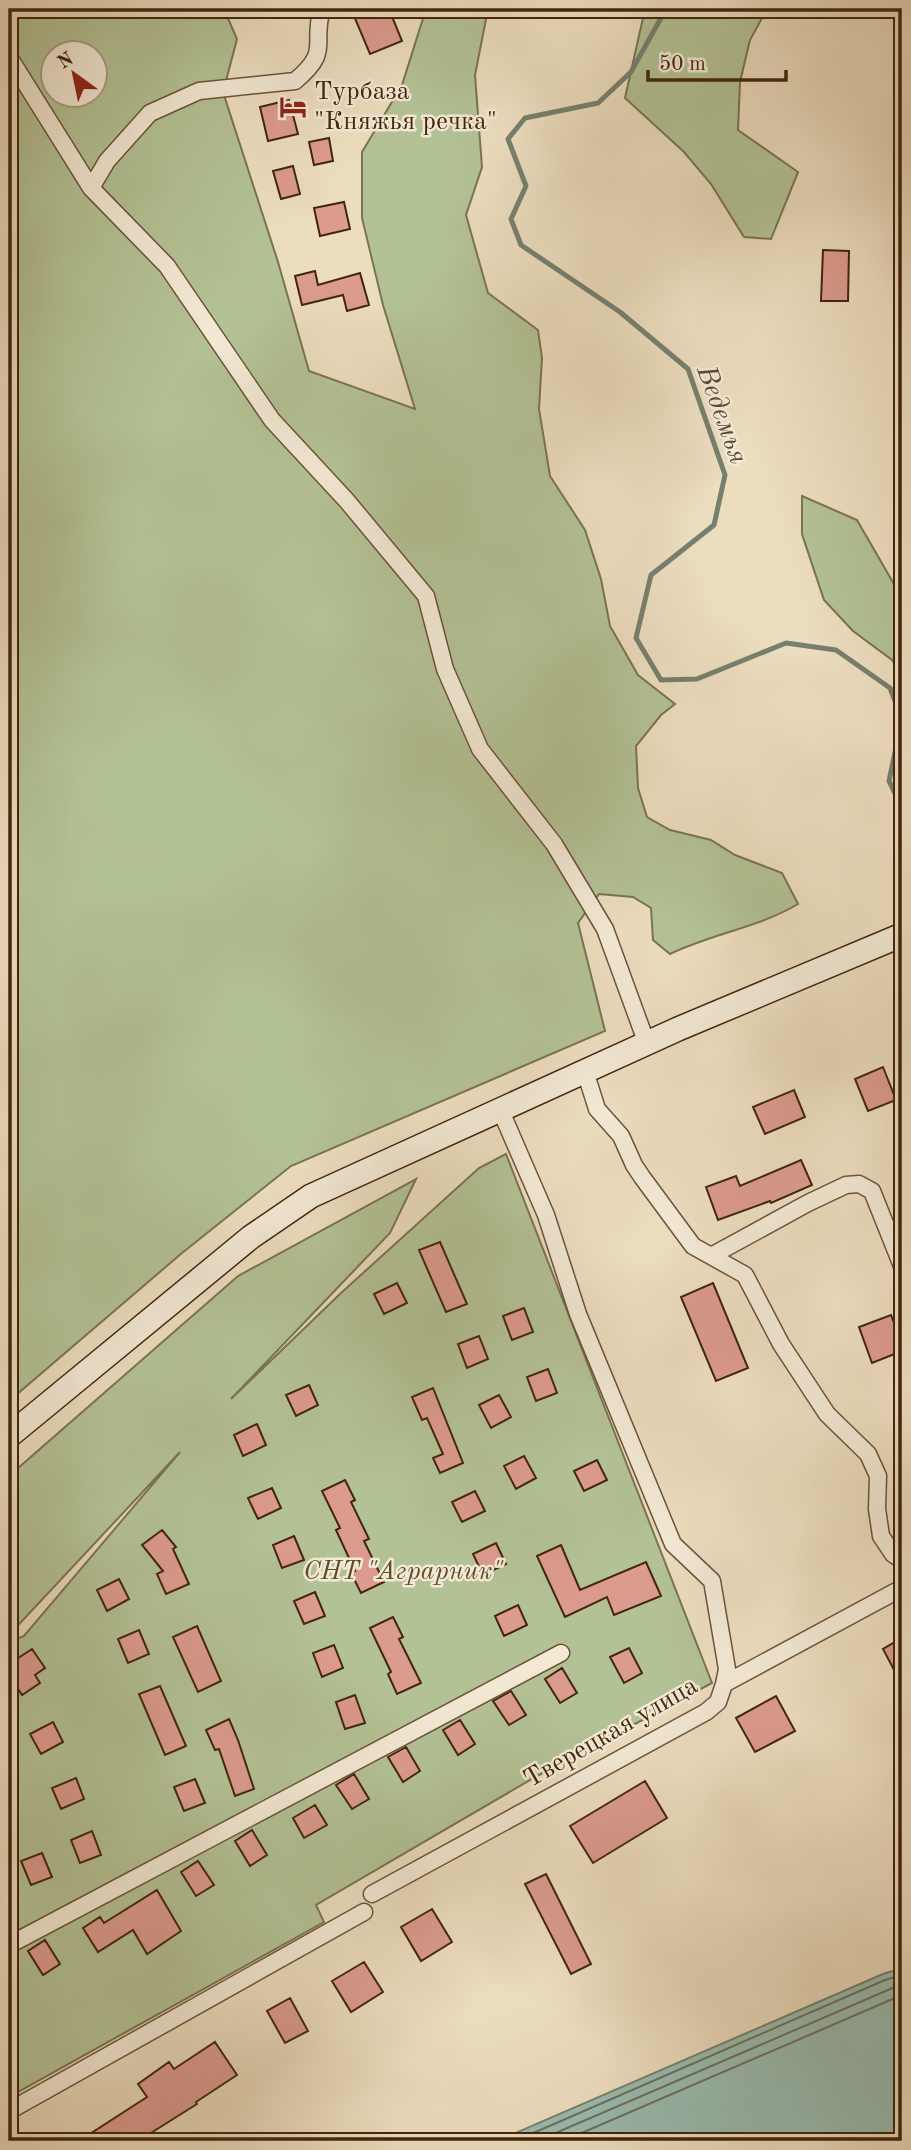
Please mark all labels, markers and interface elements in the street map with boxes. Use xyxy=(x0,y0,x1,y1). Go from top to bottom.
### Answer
north arrow xyxy=(38,38,108,108)
scale bar xyxy=(648,38,787,82)
text: N xyxy=(55,50,78,74)
text: 50 m xyxy=(659,54,706,75)
place label: Турбаза "Княжья речка" xyxy=(314,79,497,135)
hotel icon: Турбаза "Княжья речка" xyxy=(278,92,308,122)
water label: Ведемья xyxy=(690,361,752,468)
park label: СНТ "Аграрник" xyxy=(303,1559,504,1585)
street label: Тверецкая улица xyxy=(520,1673,702,1793)

